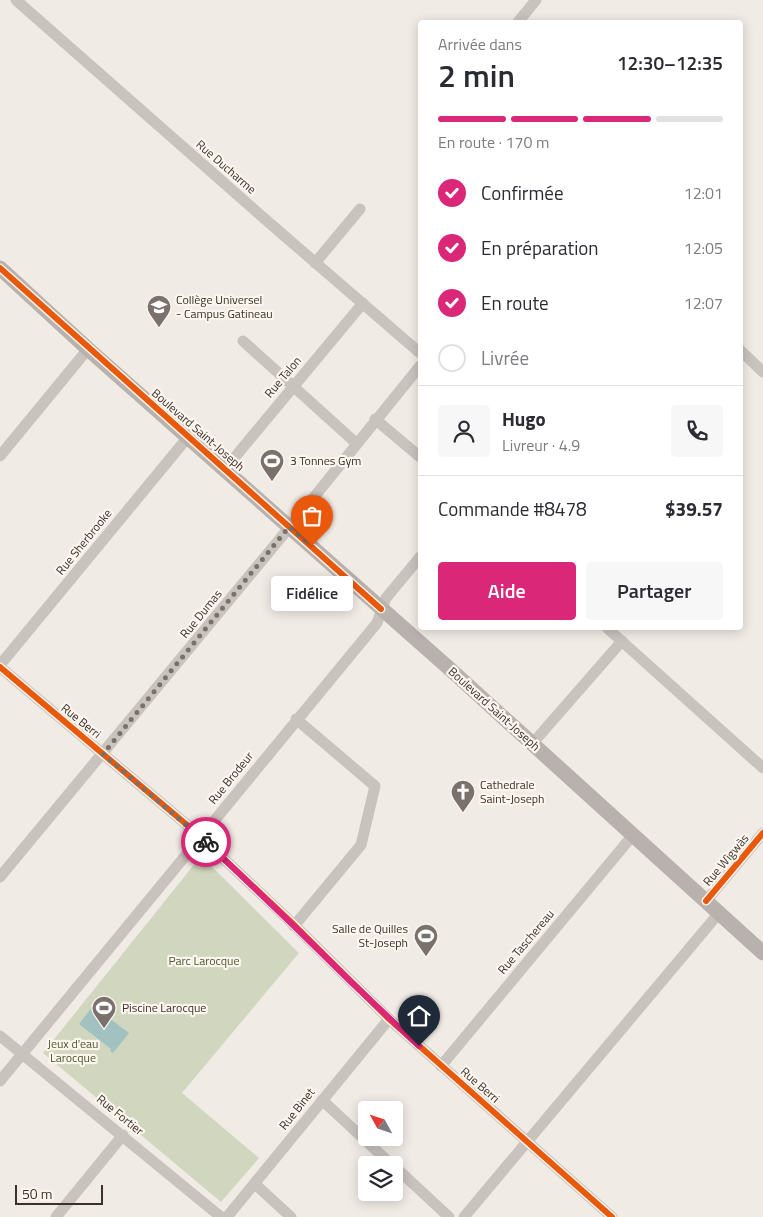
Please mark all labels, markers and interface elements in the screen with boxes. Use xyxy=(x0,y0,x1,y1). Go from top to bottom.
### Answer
text: Arrivée dans xyxy=(438,32,522,56)
text: 12:30–12:35 xyxy=(617,48,723,77)
text: 2 min xyxy=(438,51,515,99)
text: En route · 170 m xyxy=(438,130,549,154)
street label: Rue Ducharme xyxy=(192,135,261,198)
text: Confirmée xyxy=(481,178,563,207)
icon: check xyxy=(438,179,466,207)
text: 12:01 xyxy=(684,181,723,205)
text: En préparation xyxy=(481,233,599,262)
icon: check xyxy=(438,234,466,262)
text: 12:05 xyxy=(684,236,723,260)
text: En route xyxy=(481,288,549,317)
icon: check xyxy=(438,289,466,317)
place label: Collège Universel - Campus Gatineau xyxy=(176,290,273,323)
text: 12:07 xyxy=(684,291,723,315)
school or university icon: Collège Universel - Campus Gatineau xyxy=(146,294,172,328)
text: Livrée xyxy=(481,343,529,372)
street label: Rue Talon xyxy=(260,352,306,402)
street label: Boulevard Saint-Joseph xyxy=(148,384,249,476)
text: Hugo xyxy=(502,404,546,433)
button: person xyxy=(438,405,490,457)
button: phone xyxy=(671,405,723,457)
text: Livreur · 4.9 xyxy=(502,433,580,457)
sports icon: 3 Tonnes Gym xyxy=(259,448,285,482)
place label: 3 Tonnes Gym xyxy=(290,451,361,470)
text: Commande #8478 xyxy=(438,494,587,523)
text: $39.57 xyxy=(665,494,723,523)
pin xyxy=(291,495,333,546)
icon: bag xyxy=(298,502,326,530)
street label: Rue Sherbrooke xyxy=(51,505,116,579)
button: Aide xyxy=(438,562,576,620)
button: Partager xyxy=(586,562,723,620)
callout: Fidélice xyxy=(271,576,353,611)
text: Fidélice xyxy=(286,581,338,605)
street label: Rue Dumas xyxy=(175,585,227,642)
street label: Boulevard Saint-Joseph xyxy=(444,662,545,755)
street label: Rue Berri xyxy=(57,698,105,743)
street label: Rue Brodeur xyxy=(203,747,258,808)
place label: Cathedrale Saint-Joseph xyxy=(480,775,545,808)
church icon: Cathedrale Saint-Joseph xyxy=(450,779,476,813)
courier xyxy=(181,817,231,867)
icon: bike xyxy=(192,828,220,856)
street label: Rue Wìgwàs xyxy=(698,829,753,890)
street label: Rue Taschereau xyxy=(493,905,558,978)
place label: Salle de Quilles St-Joseph xyxy=(332,919,408,952)
sports icon: Salle de Quilles St-Joseph xyxy=(413,923,439,957)
park label: Parc Larocque xyxy=(168,951,240,970)
sports icon: Piscine Larocque xyxy=(91,995,117,1029)
pin xyxy=(398,995,440,1046)
place label: Piscine Larocque xyxy=(122,998,206,1017)
icon: home xyxy=(405,1002,433,1030)
park label: Jeux d'eau Larocque xyxy=(47,1034,99,1067)
street label: Rue Berri xyxy=(456,1062,504,1107)
street label: Rue Binet xyxy=(274,1083,320,1134)
street label: Rue Fortier xyxy=(93,1090,148,1140)
north arrow xyxy=(358,1101,402,1146)
map controls xyxy=(358,1101,403,1201)
button: layers xyxy=(358,1156,403,1201)
scale bar xyxy=(15,1182,102,1205)
text: 50 m xyxy=(22,1183,52,1204)

